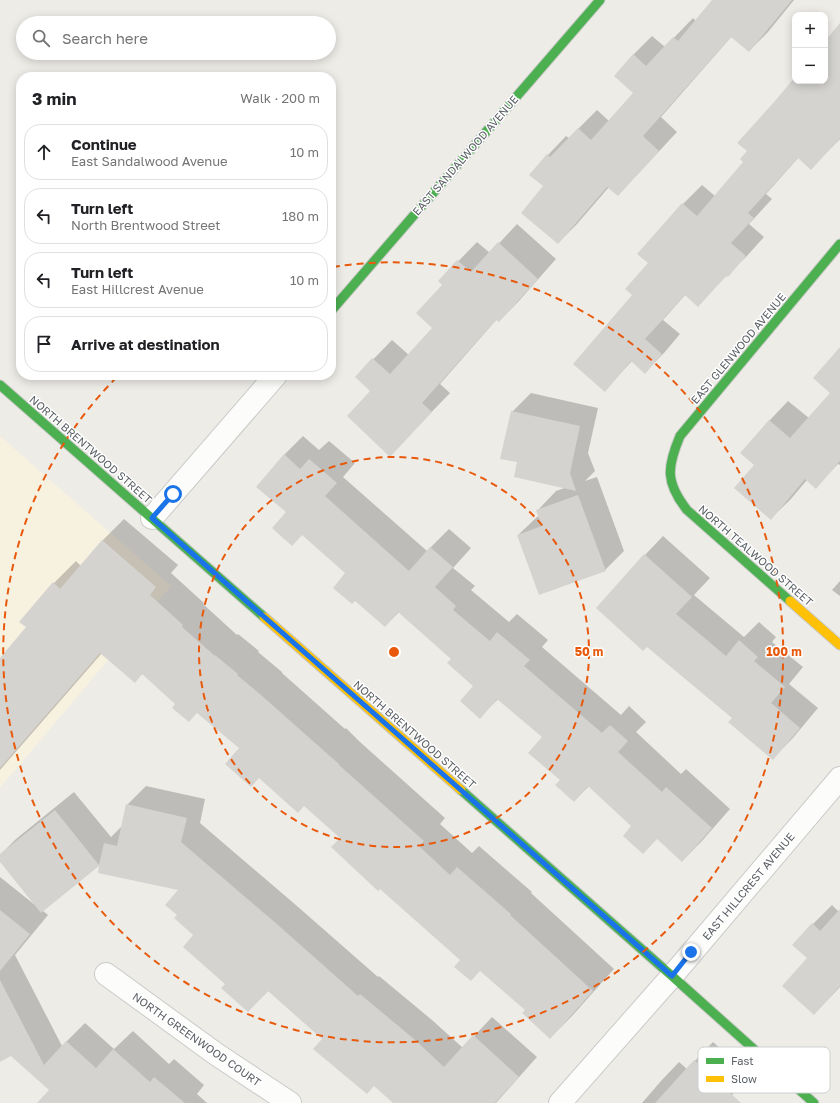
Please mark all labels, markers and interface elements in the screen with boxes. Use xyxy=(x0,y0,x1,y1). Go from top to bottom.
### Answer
map controls xyxy=(792,12,828,84)
button: + xyxy=(792,12,828,48)
search box xyxy=(16,16,336,60)
icon: search xyxy=(30,27,52,49)
text: Search here xyxy=(62,29,148,47)
button: − xyxy=(792,48,828,84)
text: 3 min xyxy=(32,88,76,109)
text: Walk · 200 m xyxy=(240,90,320,106)
street label: EAST SANDALWOOD AVENUE xyxy=(409,92,521,218)
text: Continue xyxy=(71,135,137,153)
icon: ahead xyxy=(33,141,55,163)
text: 10 m xyxy=(290,144,319,160)
text: East Sandalwood Avenue xyxy=(71,153,228,169)
text: Turn left xyxy=(71,199,133,217)
icon: left xyxy=(33,205,55,227)
text: 180 m xyxy=(282,208,319,224)
text: North Brentwood Street xyxy=(71,217,221,233)
text: Turn left xyxy=(71,263,133,281)
icon: left xyxy=(33,269,55,291)
text: 10 m xyxy=(290,272,319,288)
text: East Hillcrest Avenue xyxy=(71,281,204,297)
street label: EAST GLENWOOD AVENUE xyxy=(688,290,788,406)
icon: arrive xyxy=(33,333,55,355)
text: Arrive at destination xyxy=(71,335,220,353)
street label: NORTH BRENTWOOD STREET xyxy=(27,392,155,506)
route start xyxy=(164,485,182,503)
street label: NORTH TEALWOOD STREET xyxy=(696,502,816,608)
text: 50 m xyxy=(575,644,603,659)
text: 100 m xyxy=(766,644,802,659)
centre of rings xyxy=(387,645,401,659)
street label: NORTH BRENTWOOD STREET xyxy=(351,677,479,791)
street label: EAST HILLCREST AVENUE xyxy=(699,829,797,942)
route end xyxy=(682,943,700,961)
street label: NORTH GREENWOOD COURT xyxy=(130,990,264,1089)
legend xyxy=(698,1047,830,1093)
text: Fast xyxy=(731,1054,754,1067)
text: Slow xyxy=(731,1072,757,1085)

